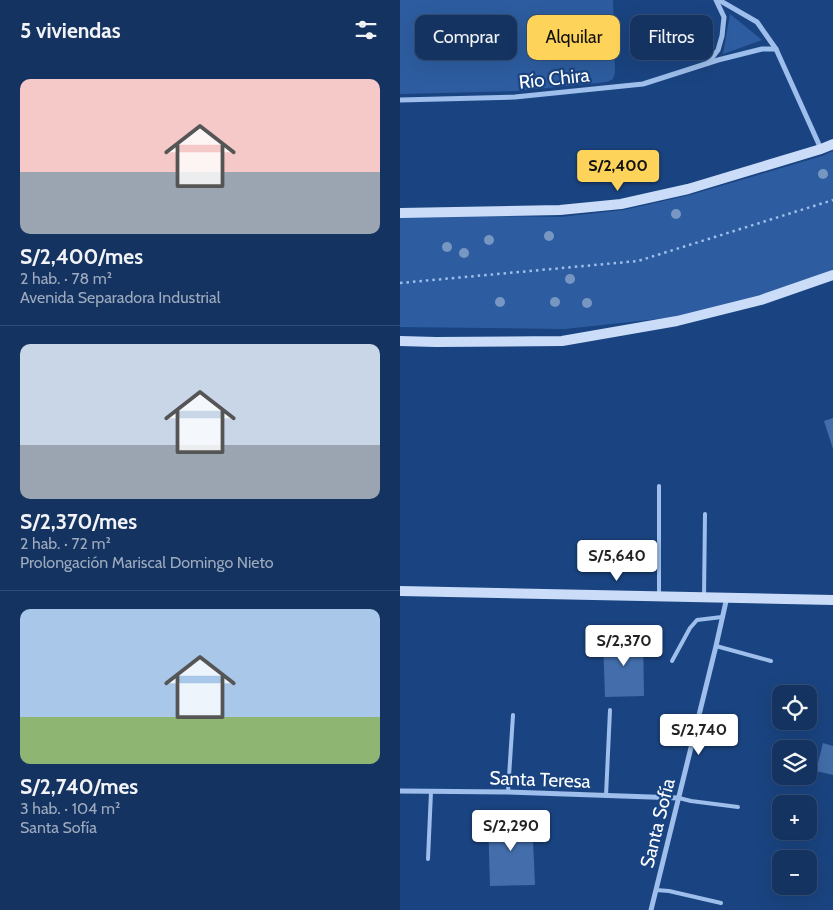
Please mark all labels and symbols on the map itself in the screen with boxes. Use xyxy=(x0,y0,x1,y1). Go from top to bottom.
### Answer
street label: Río Chira xyxy=(517,63,591,94)
pin: S/2,400 xyxy=(572,150,664,192)
pin: S/5,640 xyxy=(571,540,663,582)
pin: S/2,370 xyxy=(578,624,670,667)
pin: S/2,740 xyxy=(653,714,745,756)
street label: Santa Teresa xyxy=(489,766,591,793)
street label: Santa Sofía xyxy=(635,776,680,870)
pin: S/2,290 xyxy=(465,810,557,852)

